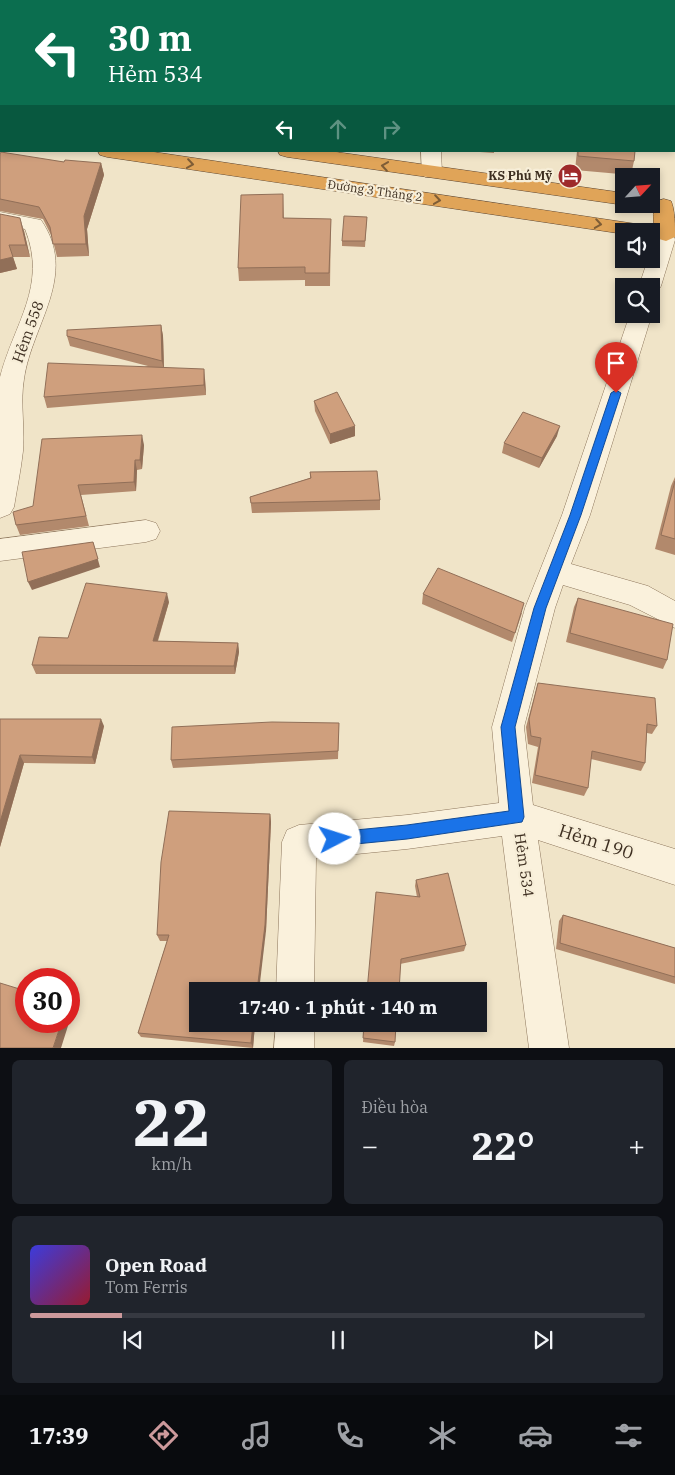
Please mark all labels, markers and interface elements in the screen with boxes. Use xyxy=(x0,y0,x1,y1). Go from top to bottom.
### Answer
text: 30 m xyxy=(108,15,192,61)
icon: left xyxy=(25,20,90,85)
text: Hẻm 534 xyxy=(108,59,203,88)
icon: left xyxy=(271,115,299,143)
icon: ahead xyxy=(324,115,352,143)
icon: right xyxy=(377,115,405,143)
one-way arrow xyxy=(186,158,194,168)
one-way arrow xyxy=(381,161,389,171)
hotel icon: KS Phú Mỹ xyxy=(557,163,583,189)
place label: KS Phú Mỹ xyxy=(488,168,552,183)
north arrow xyxy=(615,168,660,212)
map controls xyxy=(615,168,660,323)
street label: Đường 3 Tháng 2 xyxy=(327,176,423,205)
one-way arrow xyxy=(433,195,442,205)
one-way arrow xyxy=(594,219,602,229)
button: sound xyxy=(615,223,660,268)
button: search xyxy=(615,278,660,323)
street label: Hẻm 558 xyxy=(8,298,48,365)
pin xyxy=(595,342,637,393)
icon: arrive xyxy=(602,349,630,377)
position arrow xyxy=(308,812,360,864)
street label: Hẻm 190 xyxy=(556,819,637,864)
street label: Hẻm 534 xyxy=(511,832,538,898)
speed limit sign: 30 xyxy=(15,968,80,1033)
text: 17:40 · 1 phút · 140 m xyxy=(238,995,438,1019)
text: 22 xyxy=(133,1079,211,1164)
text: Điều hòa xyxy=(362,1097,428,1117)
text: 22° xyxy=(472,1121,535,1170)
text: − xyxy=(362,1127,378,1164)
text: + xyxy=(628,1127,645,1164)
text: km/h xyxy=(152,1154,192,1174)
text: Open Road xyxy=(105,1253,207,1277)
text: Tom Ferris xyxy=(105,1277,188,1297)
icon: previous xyxy=(119,1326,147,1354)
icon: pause xyxy=(324,1326,352,1354)
icon: next xyxy=(529,1326,557,1354)
icon: directions xyxy=(146,1418,181,1453)
icon: music xyxy=(239,1418,274,1453)
icon: phone xyxy=(332,1418,367,1453)
icon: climate xyxy=(425,1418,460,1453)
icon: car xyxy=(518,1418,553,1453)
icon: filters xyxy=(611,1418,646,1453)
text: 17:39 xyxy=(29,1421,88,1450)

